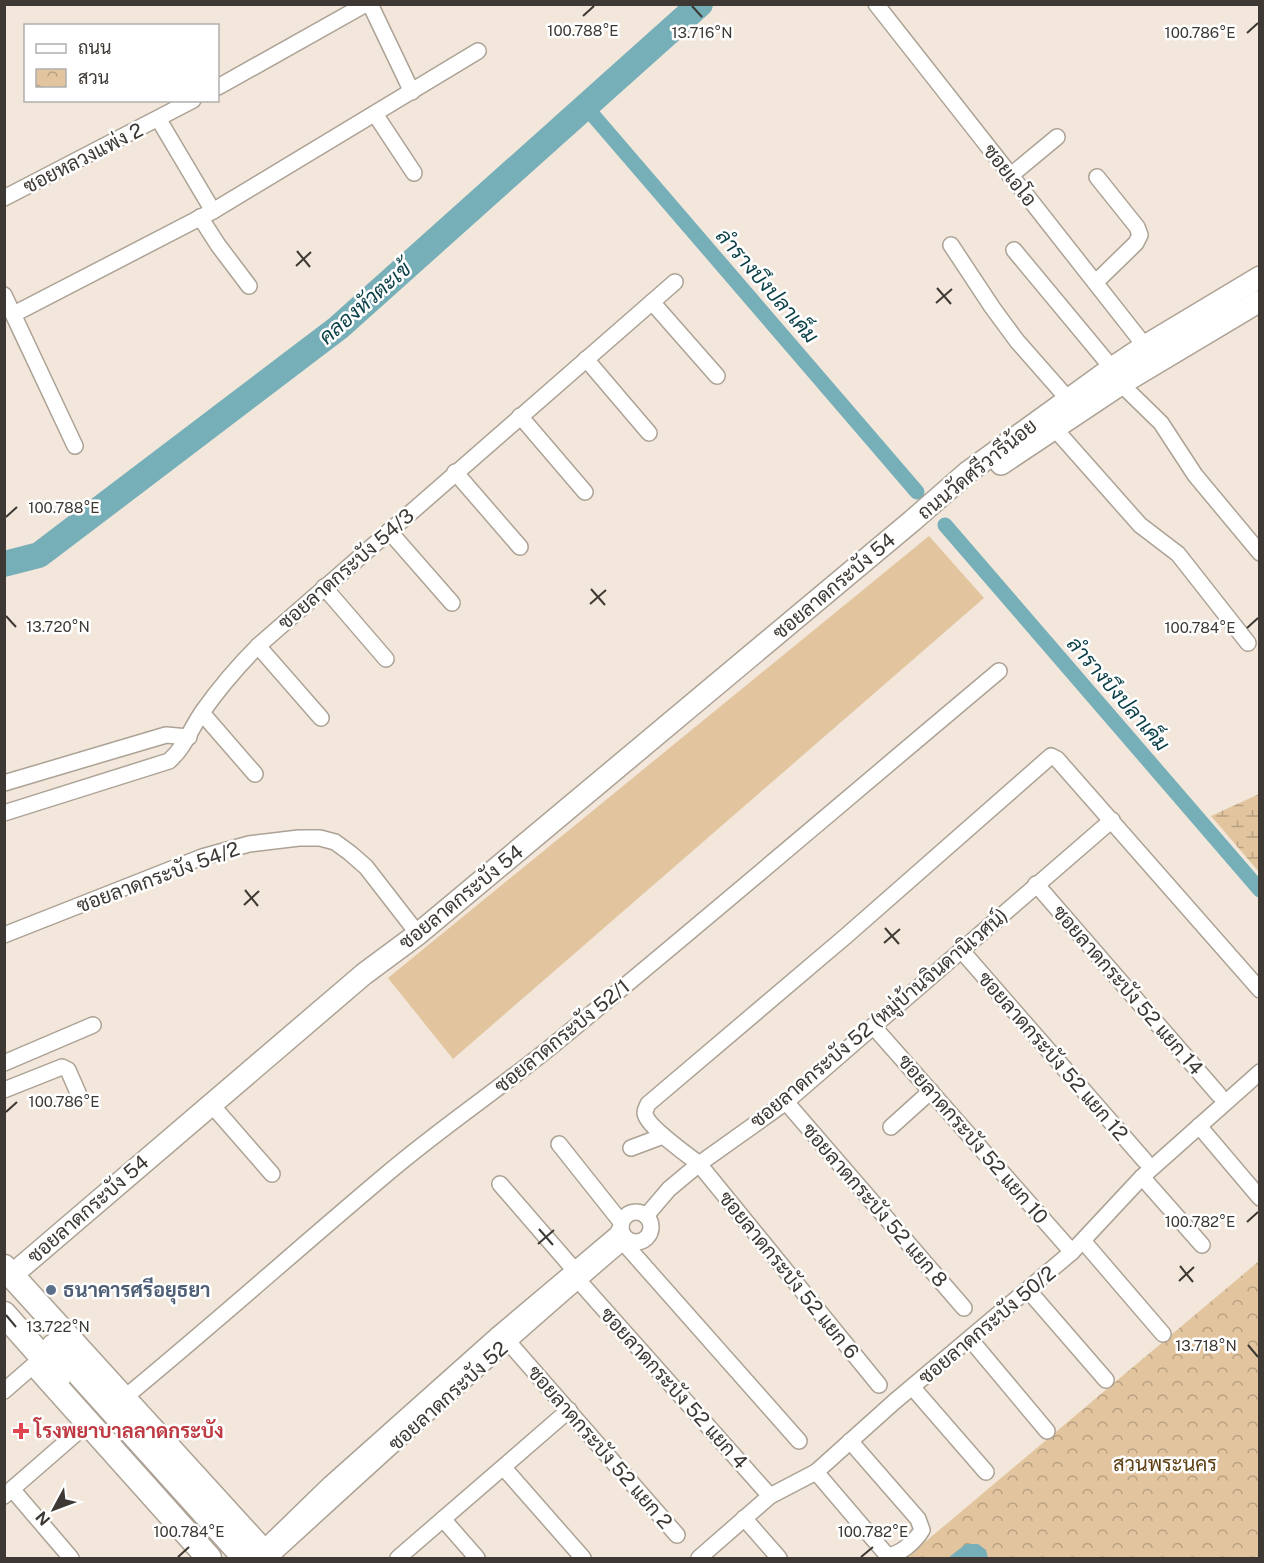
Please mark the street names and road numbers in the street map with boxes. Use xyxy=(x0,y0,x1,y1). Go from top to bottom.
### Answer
street label: ซอยหลวงแพ่ง 2 xyxy=(19,118,147,198)
street label: ซอยเอโอ xyxy=(978,138,1043,211)
street label: ถนนวัดศรีวารีน้อย xyxy=(912,413,1041,524)
street label: ซอยลาดกระบัง 54/3 xyxy=(273,503,419,635)
street label: ซอยลาดกระบัง 54 xyxy=(768,528,900,644)
street label: ซอยลาดกระบัง 54/2 xyxy=(73,836,243,918)
street label: ซอยลาดกระบัง 54 xyxy=(394,840,528,954)
street label: ซอยลาดกระบัง 52 แยก 14 xyxy=(1048,900,1208,1080)
street label: ซอยลาดกระบัง 52 (หมู่บ้านจินดานิเวศน์) xyxy=(744,902,1015,1135)
street label: ซอยลาดกระบัง 52 แยก 12 xyxy=(973,966,1133,1146)
street label: ซอยลาดกระบัง 52/1 xyxy=(489,974,635,1098)
street label: ซอยลาดกระบัง 52 แยก 10 xyxy=(893,1049,1053,1229)
street label: ซอยลาดกระบัง 52 แยก 8 xyxy=(797,1118,953,1292)
street label: ซอยลาดกระบัง 54 xyxy=(22,1150,154,1268)
street label: ซอยลาดกระบัง 52 แยก 6 xyxy=(714,1186,864,1364)
street label: ซอยลาดกระบัง 50/2 xyxy=(914,1261,1060,1389)
street label: ซอยลาดกระบัง 52 แยก 4 xyxy=(595,1302,753,1474)
street label: ซอยลาดกระบัง 52 xyxy=(383,1336,513,1456)
street label: ซอยลาดกระบัง 52 แยก 2 xyxy=(523,1361,677,1533)

